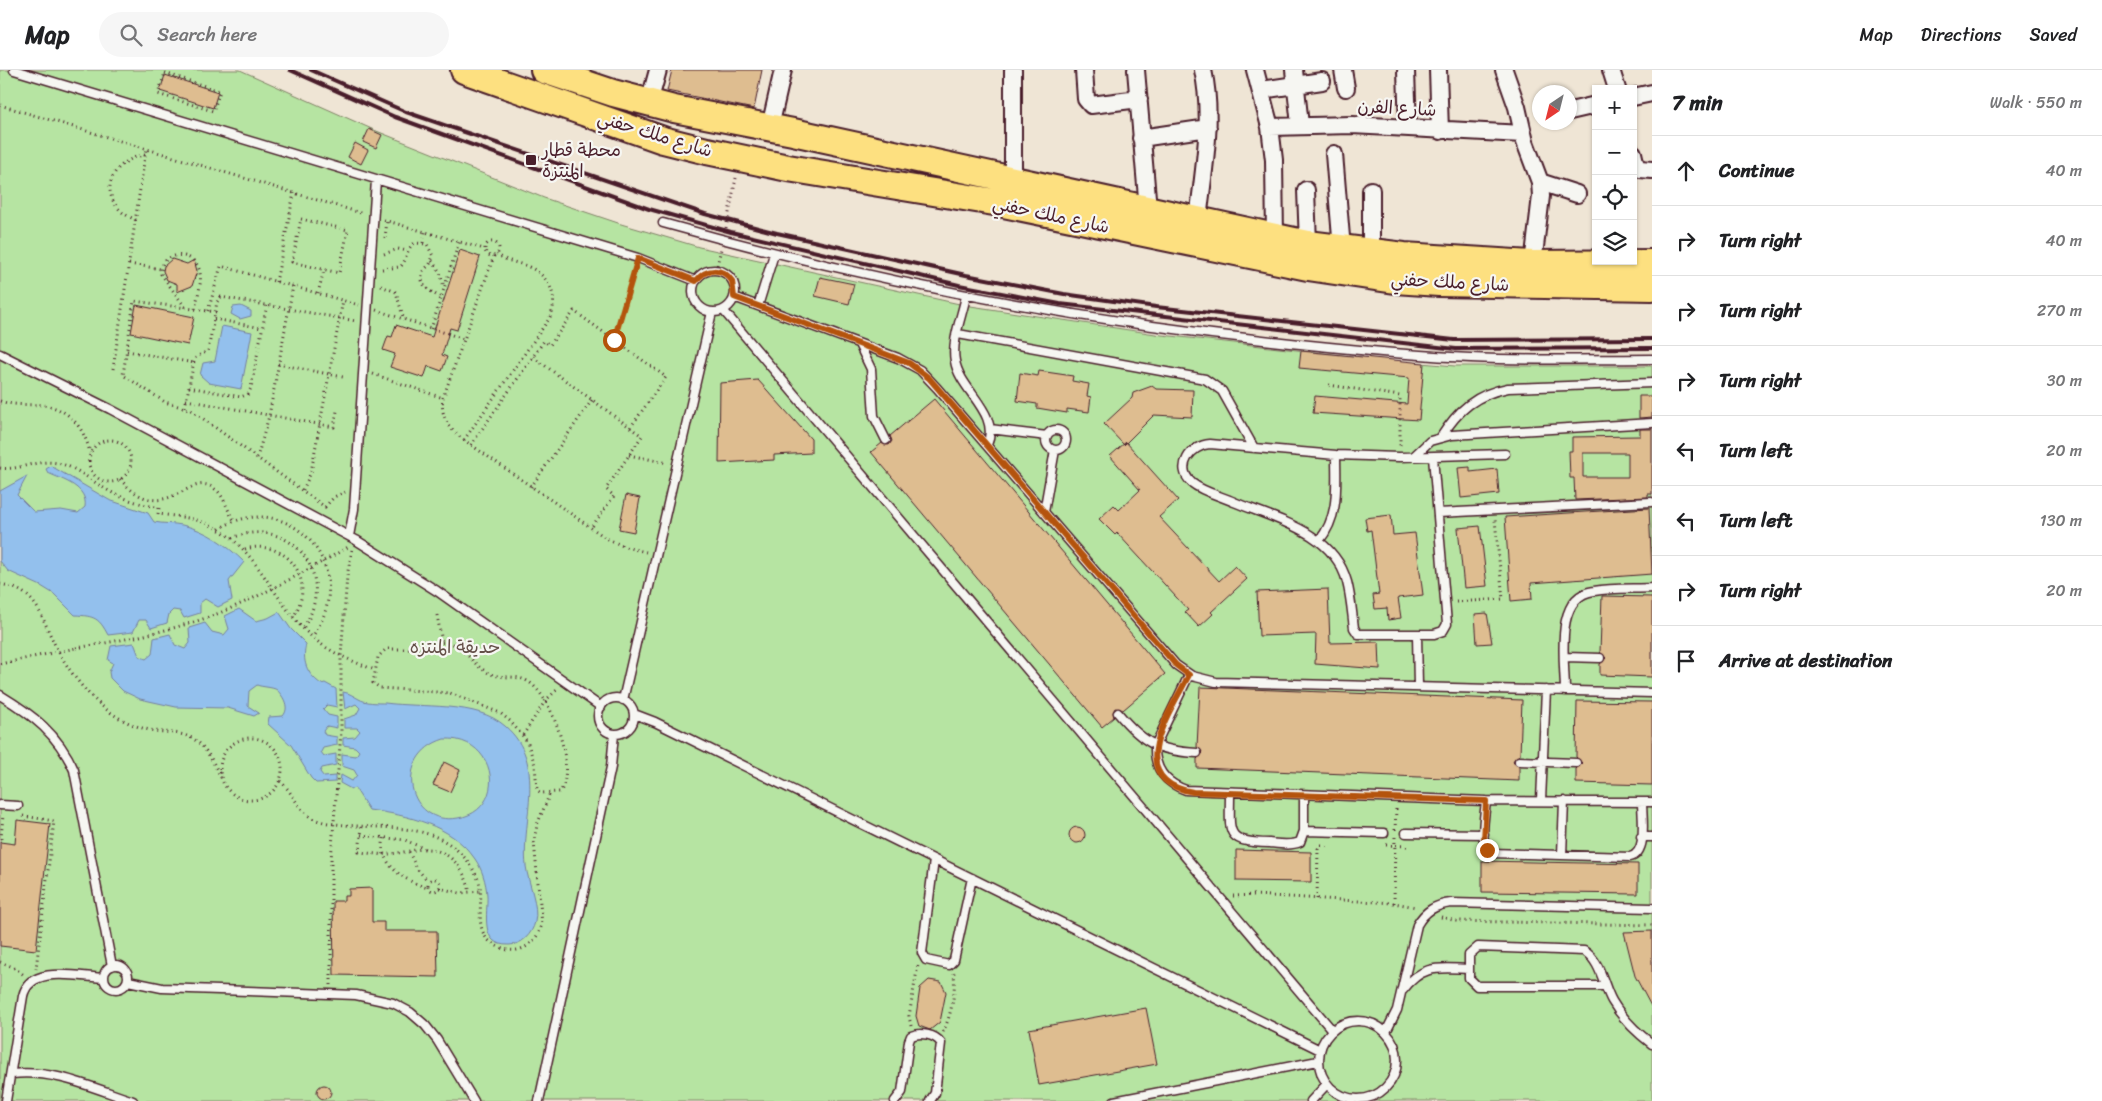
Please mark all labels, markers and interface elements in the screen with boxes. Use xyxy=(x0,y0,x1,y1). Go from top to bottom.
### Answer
search box xyxy=(99,12,449,57)
text: Map xyxy=(25,14,69,56)
text: Search here xyxy=(157,18,257,51)
text: Map xyxy=(1860,19,1893,51)
text: Directions xyxy=(1921,19,2002,51)
text: Saved xyxy=(2030,19,2077,51)
icon: search xyxy=(117,21,145,49)
text: 7 min xyxy=(1672,84,1723,122)
north arrow xyxy=(1532,85,1577,130)
map controls xyxy=(1592,85,1637,265)
button: + xyxy=(1592,85,1637,130)
text: Walk · 550 m xyxy=(1990,88,2082,117)
street label: شارع الفرن xyxy=(1357,90,1437,126)
street label: شارع ملك حفني xyxy=(594,101,716,167)
button: − xyxy=(1592,130,1637,175)
place label: محطة قطار المنتزة xyxy=(540,134,621,187)
marker: محطة قطار المنتزة xyxy=(524,153,538,167)
text: Continue xyxy=(1719,154,1795,187)
text: 40 m xyxy=(2045,156,2082,185)
icon: ahead xyxy=(1672,157,1700,185)
button: locate xyxy=(1592,175,1637,220)
street label: شارع ملك حفني xyxy=(990,187,1112,243)
button: layers xyxy=(1592,220,1637,265)
text: Turn right xyxy=(1719,224,1801,257)
text: 40 m xyxy=(2045,226,2082,255)
icon: right xyxy=(1672,227,1700,255)
street label: شارع ملك حفني xyxy=(1390,263,1510,301)
text: Turn right xyxy=(1719,294,1801,327)
text: 270 m xyxy=(2037,296,2082,325)
icon: right xyxy=(1672,297,1700,325)
route start xyxy=(603,329,626,352)
text: Turn right xyxy=(1719,364,1801,397)
text: 30 m xyxy=(2047,366,2082,395)
icon: right xyxy=(1672,367,1700,395)
text: Turn left xyxy=(1719,434,1792,467)
text: 20 m xyxy=(2046,436,2082,465)
icon: left xyxy=(1672,437,1700,465)
text: Turn left xyxy=(1719,504,1792,537)
text: 130 m xyxy=(2040,506,2082,535)
icon: left xyxy=(1672,507,1700,535)
text: Turn right xyxy=(1719,574,1801,607)
text: 20 m xyxy=(2046,576,2082,605)
icon: right xyxy=(1672,577,1700,605)
park label: حديقة المنتزه xyxy=(410,631,500,663)
text: Arrive at destination xyxy=(1719,644,1892,677)
icon: arrive xyxy=(1672,647,1700,675)
route end xyxy=(1476,839,1499,862)

